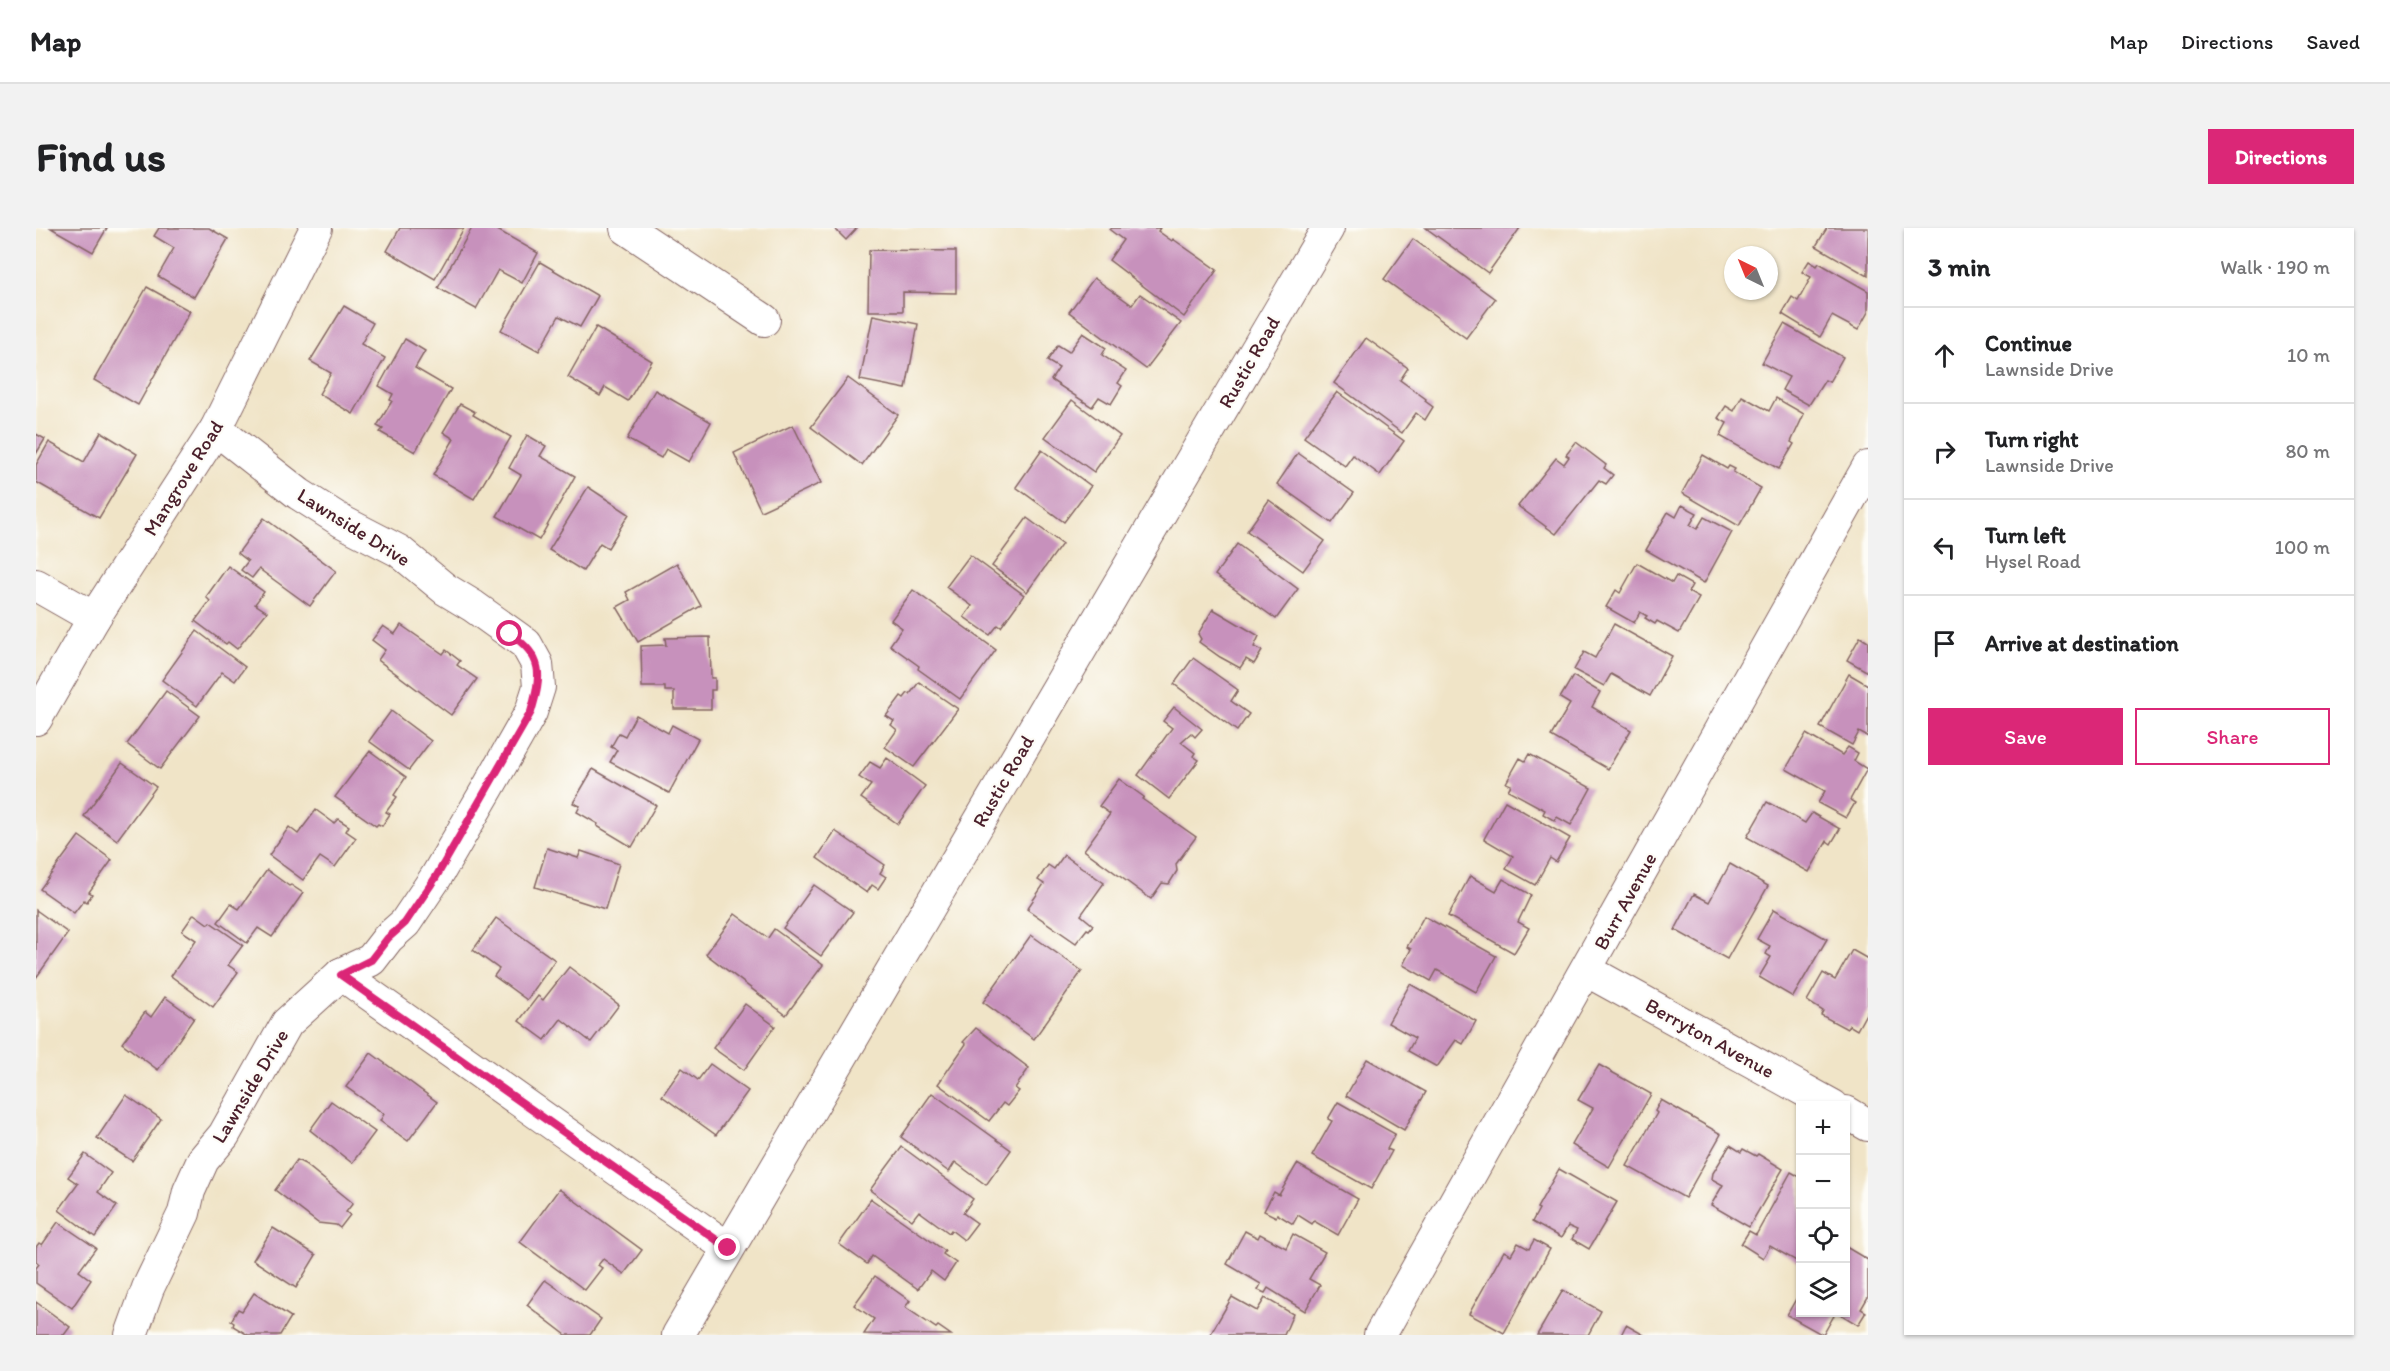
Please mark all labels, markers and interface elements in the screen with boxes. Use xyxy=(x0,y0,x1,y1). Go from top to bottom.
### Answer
text: Map xyxy=(30,24,81,58)
text: Map xyxy=(2110,29,2148,54)
text: Directions xyxy=(2181,29,2273,54)
text: Saved xyxy=(2306,29,2360,54)
button: Directions xyxy=(2208,129,2354,184)
text: Find us xyxy=(36,131,166,182)
north arrow xyxy=(1724,246,1778,300)
text: 3 min xyxy=(1928,251,1990,283)
text: Walk · 190 m xyxy=(2220,255,2330,279)
street label: Rustic Road xyxy=(1213,312,1285,412)
text: Continue xyxy=(1985,330,2072,357)
icon: ahead xyxy=(1928,339,1961,372)
text: 10 m xyxy=(2287,343,2330,367)
text: Lawnside Drive xyxy=(1985,357,2114,381)
street label: Mangrove Road xyxy=(138,415,228,540)
text: Turn right xyxy=(1985,426,2079,453)
icon: right xyxy=(1928,435,1961,468)
text: 80 m xyxy=(2285,439,2330,463)
text: Lawnside Drive xyxy=(1985,453,2114,477)
street label: Lawnside Drive xyxy=(293,483,415,571)
text: Turn left xyxy=(1985,522,2066,549)
icon: left xyxy=(1928,531,1961,564)
text: 100 m xyxy=(2275,535,2330,559)
text: Hysel Road xyxy=(1985,549,2081,573)
route start xyxy=(496,620,522,646)
icon: arrive xyxy=(1928,627,1961,660)
text: Arrive at destination xyxy=(1985,630,2179,657)
button: Save xyxy=(1928,708,2123,765)
button: Share xyxy=(2135,708,2330,765)
street label: Rustic Road xyxy=(967,731,1039,831)
street label: Burr Avenue xyxy=(1588,848,1662,954)
street label: Berryton Avenue xyxy=(1641,993,1779,1083)
street label: Lawnside Drive xyxy=(207,1025,293,1147)
map controls xyxy=(1796,1101,1850,1317)
button: + xyxy=(1796,1101,1850,1155)
button: − xyxy=(1796,1155,1850,1209)
button: locate xyxy=(1796,1209,1850,1263)
route end xyxy=(714,1234,740,1260)
button: layers xyxy=(1796,1263,1850,1317)

